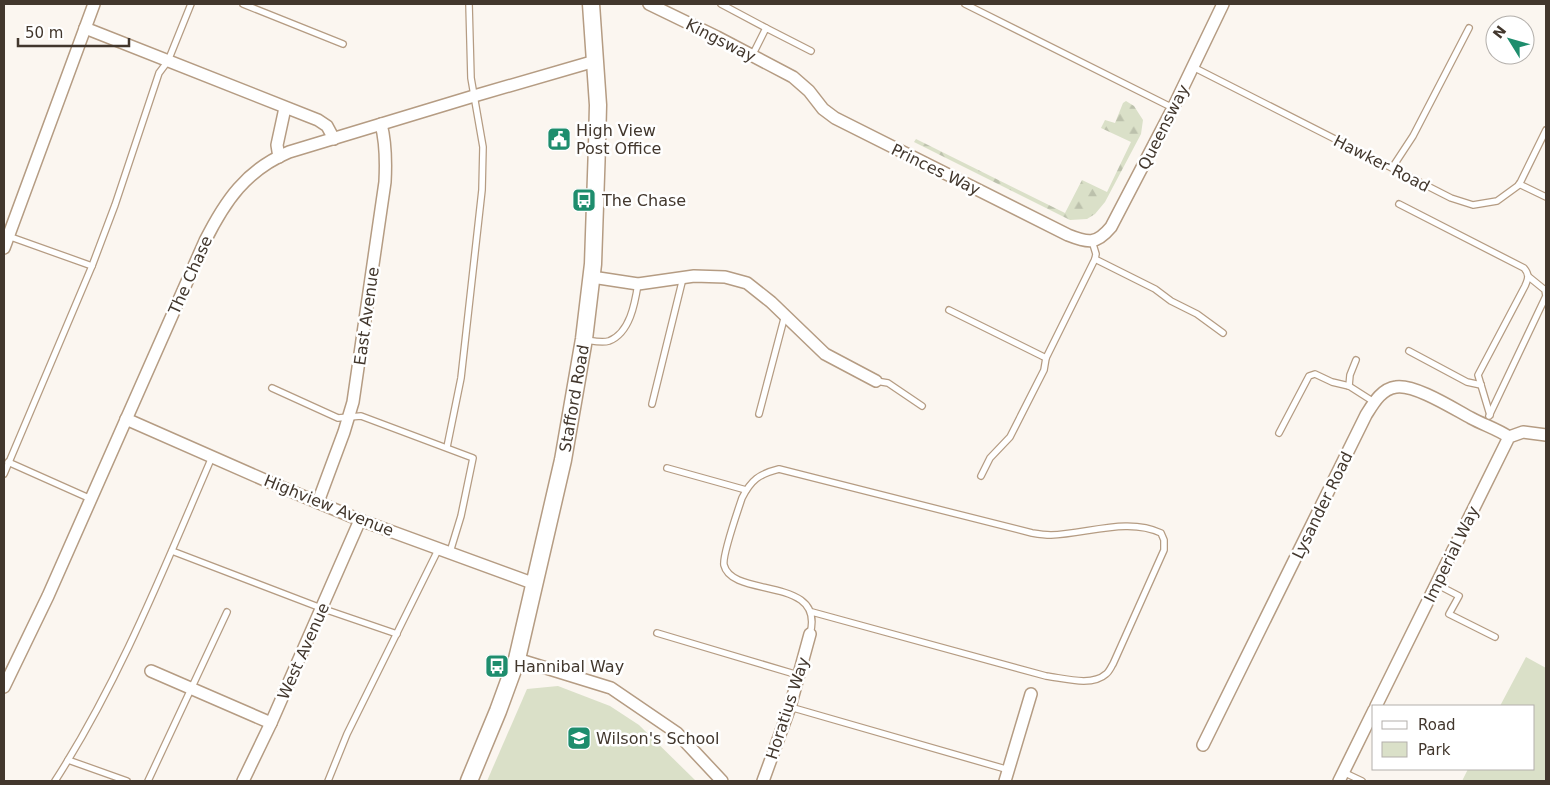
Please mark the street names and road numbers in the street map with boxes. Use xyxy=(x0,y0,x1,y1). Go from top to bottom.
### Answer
street label: Kingsway xyxy=(683,15,759,66)
street label: Queensway xyxy=(1134,81,1193,173)
street label: Hawker Road xyxy=(1331,131,1433,196)
street label: Princes Way xyxy=(888,140,983,199)
street label: The Chase xyxy=(164,233,216,318)
street label: East Avenue xyxy=(350,266,383,366)
street label: Stafford Road xyxy=(556,343,593,454)
street label: Lysander Road xyxy=(1288,448,1357,562)
street label: Highview Avenue xyxy=(261,471,396,540)
street label: Imperial Way xyxy=(1420,503,1483,605)
street label: West Avenue xyxy=(274,600,333,703)
street label: Horatius Way xyxy=(762,655,813,762)

